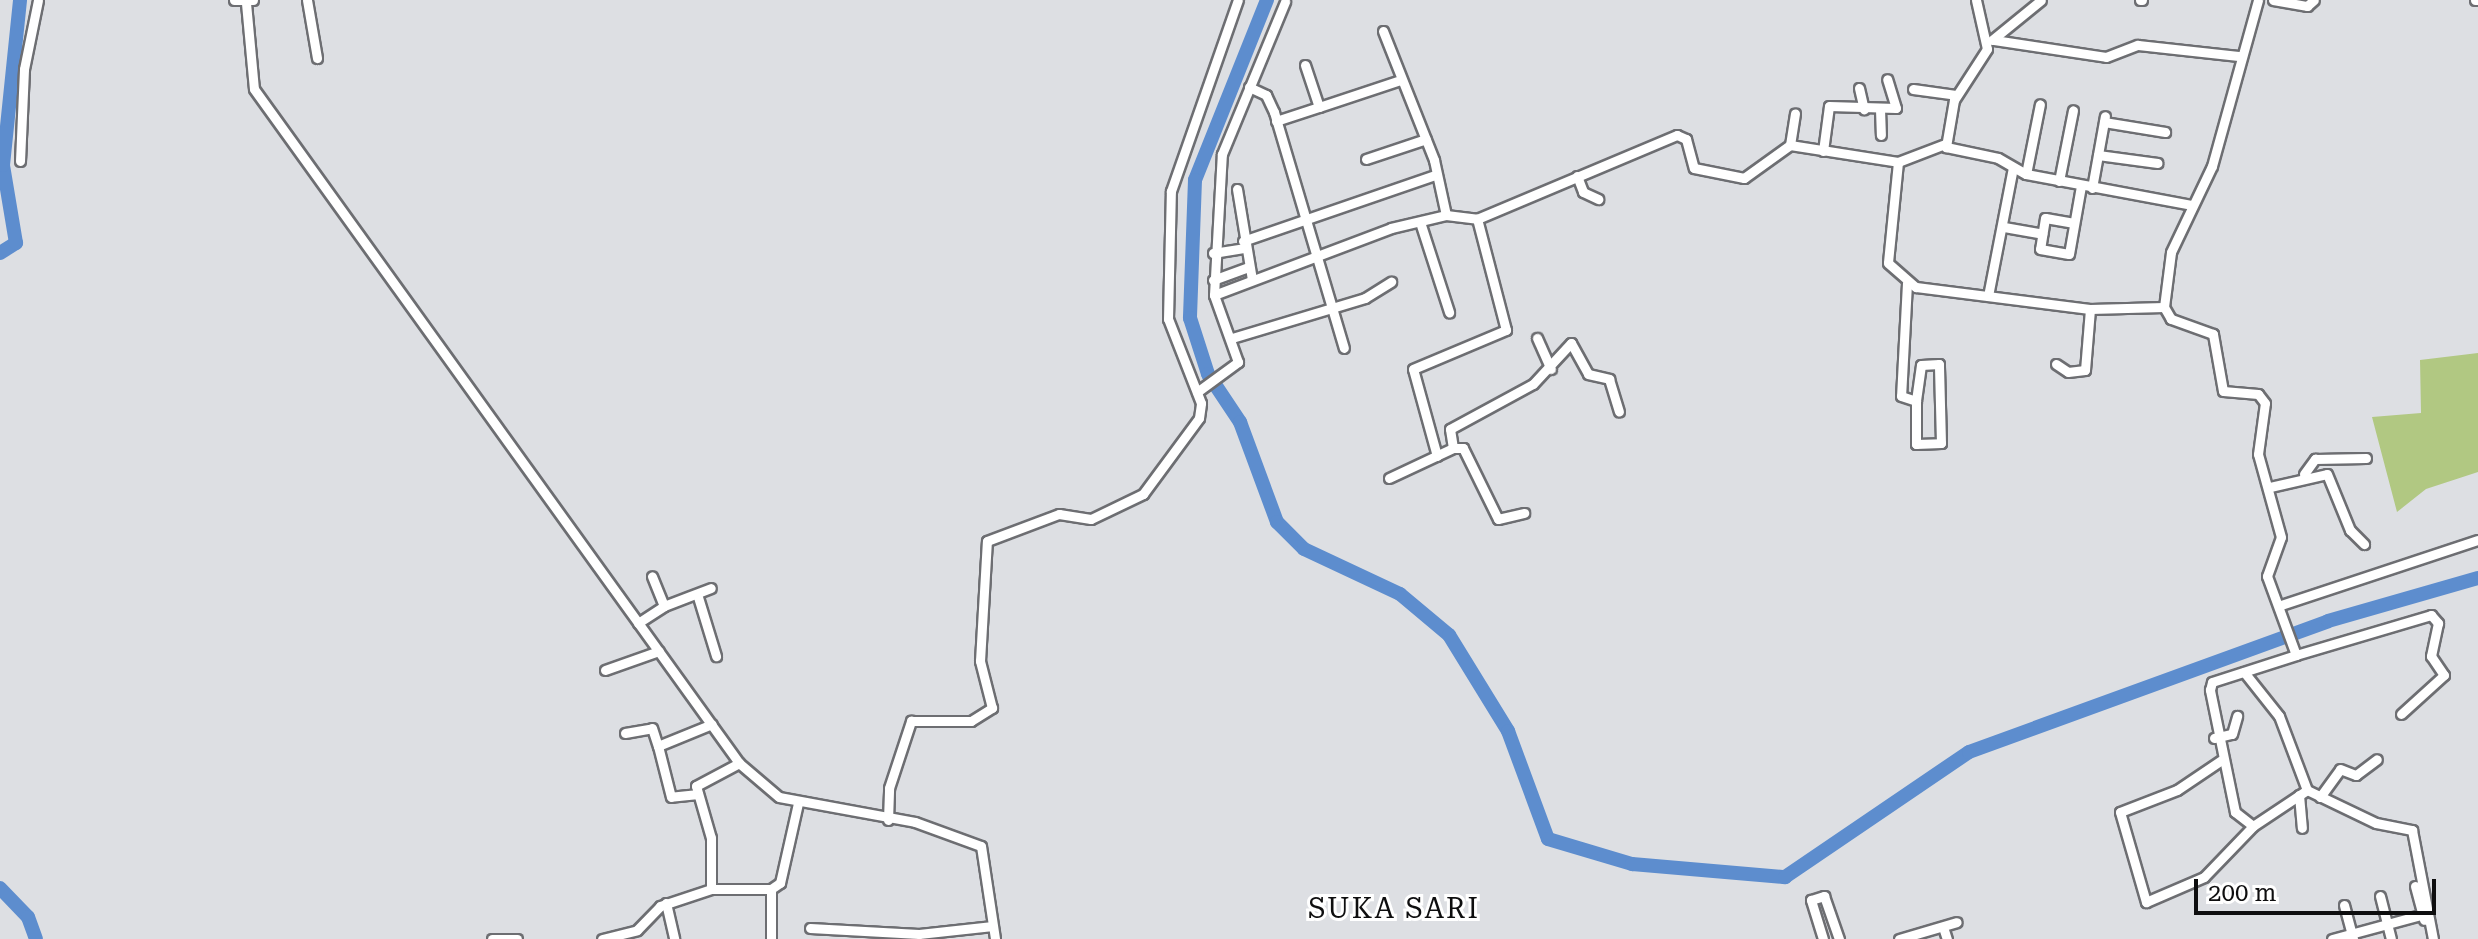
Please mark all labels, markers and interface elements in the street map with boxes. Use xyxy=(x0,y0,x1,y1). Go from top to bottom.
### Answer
scale bar xyxy=(2198,863,2440,913)
text: 200 m xyxy=(2208,879,2276,907)
district label: SUKA SARI xyxy=(1308,892,1480,926)

